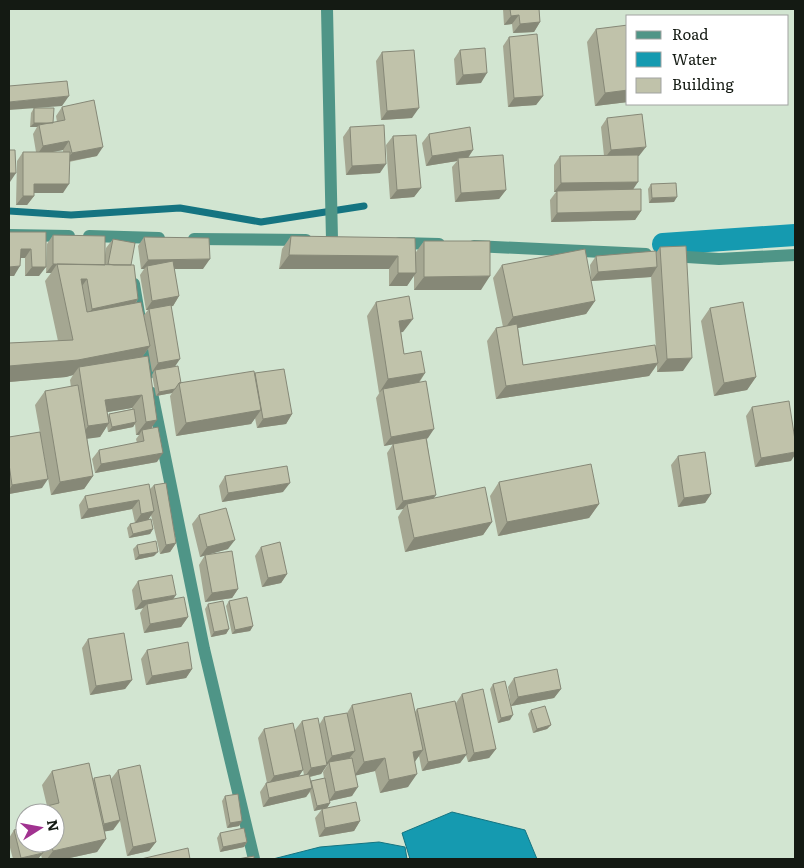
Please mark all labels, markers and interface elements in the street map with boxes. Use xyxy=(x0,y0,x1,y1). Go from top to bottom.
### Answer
legend xyxy=(626,15,789,105)
text: Road xyxy=(672,22,708,45)
text: Water xyxy=(672,47,717,70)
text: Building xyxy=(672,72,734,95)
north arrow xyxy=(15,803,65,853)
text: N xyxy=(43,818,65,833)

